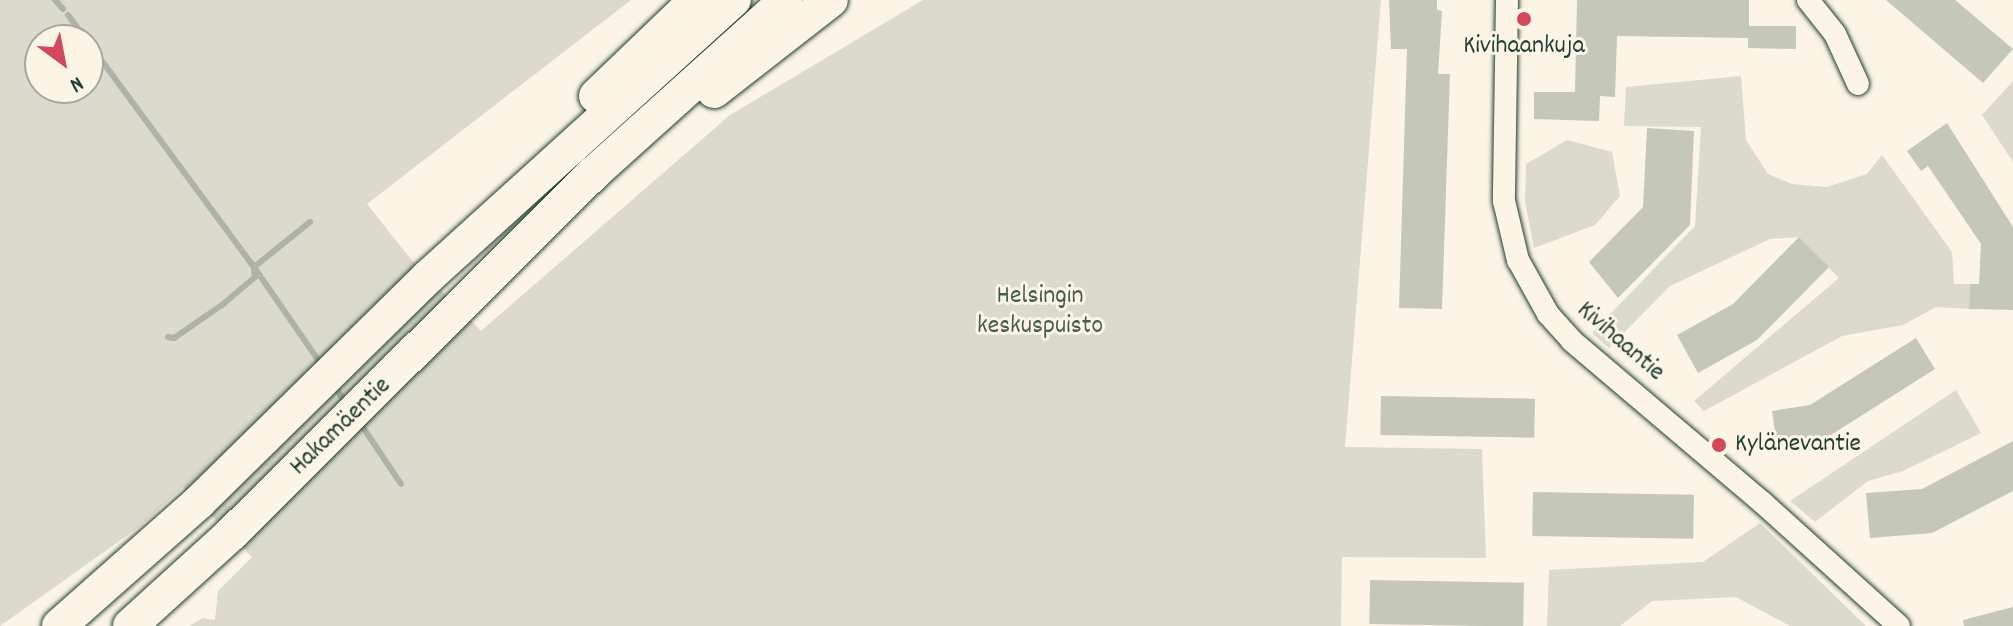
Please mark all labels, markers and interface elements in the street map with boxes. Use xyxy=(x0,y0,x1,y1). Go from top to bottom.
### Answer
marker: Kivihaankuja xyxy=(1515,10,1533,28)
north arrow xyxy=(24,24,104,104)
place label: Kivihaankuja xyxy=(1463,31,1585,63)
text: N xyxy=(63,67,89,99)
park label: Helsingin keskuspuisto xyxy=(977,281,1103,342)
street label: Kivihaantie xyxy=(1570,295,1670,389)
street label: Hakamäentie xyxy=(284,371,398,483)
place label: Kylänevantie xyxy=(1735,429,1861,461)
marker: Kylänevantie xyxy=(1710,436,1728,454)

